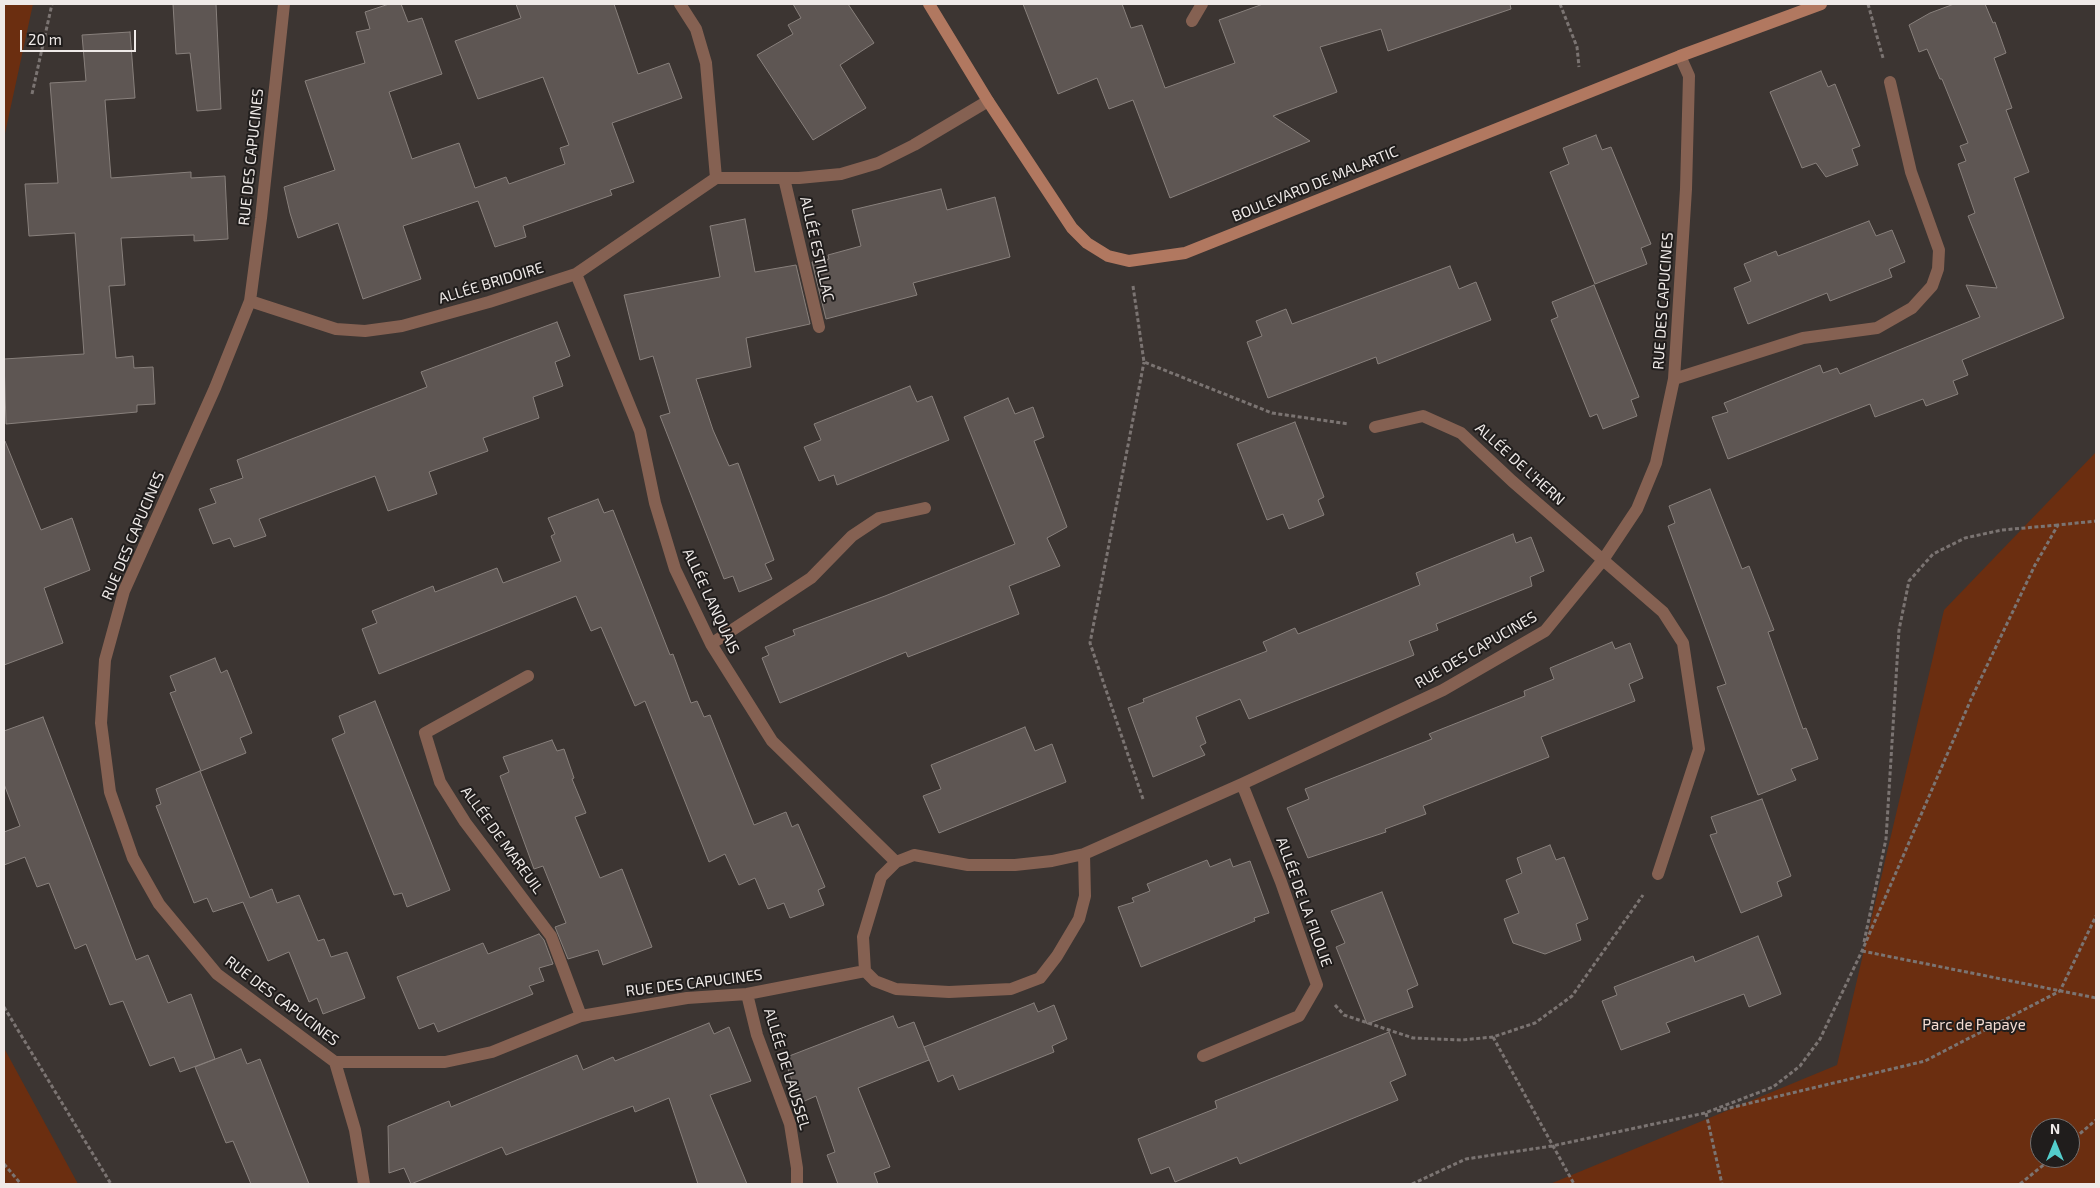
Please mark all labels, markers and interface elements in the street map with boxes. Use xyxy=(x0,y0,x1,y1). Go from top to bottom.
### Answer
scale bar xyxy=(22,20,139,52)
text: 20 m xyxy=(28,30,62,48)
street label: RUE DES CAPUCINES xyxy=(235,88,267,226)
street label: BOULEVARD DE MALARTIC xyxy=(1229,142,1401,226)
street label: ALLÉE ESTILLAC xyxy=(796,195,838,303)
street label: RUE DES CAPUCINES xyxy=(1649,232,1677,370)
street label: ALLÉE BRIDOIRE xyxy=(436,258,546,308)
street label: ALLÉE DE L'HERN xyxy=(1471,419,1569,509)
street label: RUE DES CAPUCINES xyxy=(98,469,168,603)
street label: ALLÉE LANQUAIS xyxy=(679,545,743,657)
street label: RUE DES CAPUCINES xyxy=(1412,608,1540,692)
street label: ALLÉE DE MAREUIL xyxy=(457,783,547,897)
street label: ALLÉE DE LA FILOLIE xyxy=(1272,835,1336,969)
street label: RUE DES CAPUCINES xyxy=(222,952,342,1050)
street label: RUE DES CAPUCINES xyxy=(625,966,763,1000)
street label: ALLÉE DE LAUSSEL xyxy=(760,1006,814,1132)
park label: Parc de Papaye xyxy=(1922,1016,2026,1034)
north arrow xyxy=(2030,1118,2080,1168)
text: N xyxy=(2050,1120,2060,1137)

